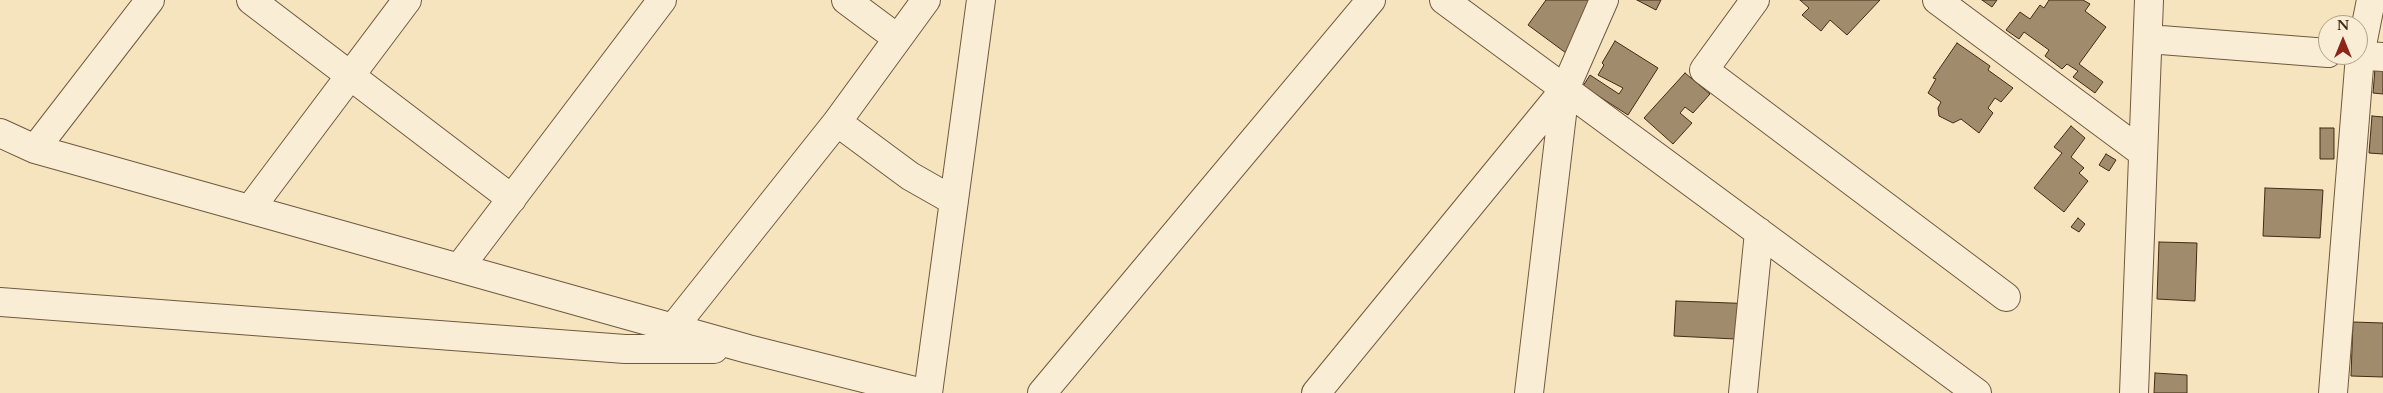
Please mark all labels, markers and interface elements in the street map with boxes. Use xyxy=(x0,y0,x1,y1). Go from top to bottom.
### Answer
north arrow xyxy=(2318,15,2368,65)
text: N xyxy=(2337,16,2349,35)

